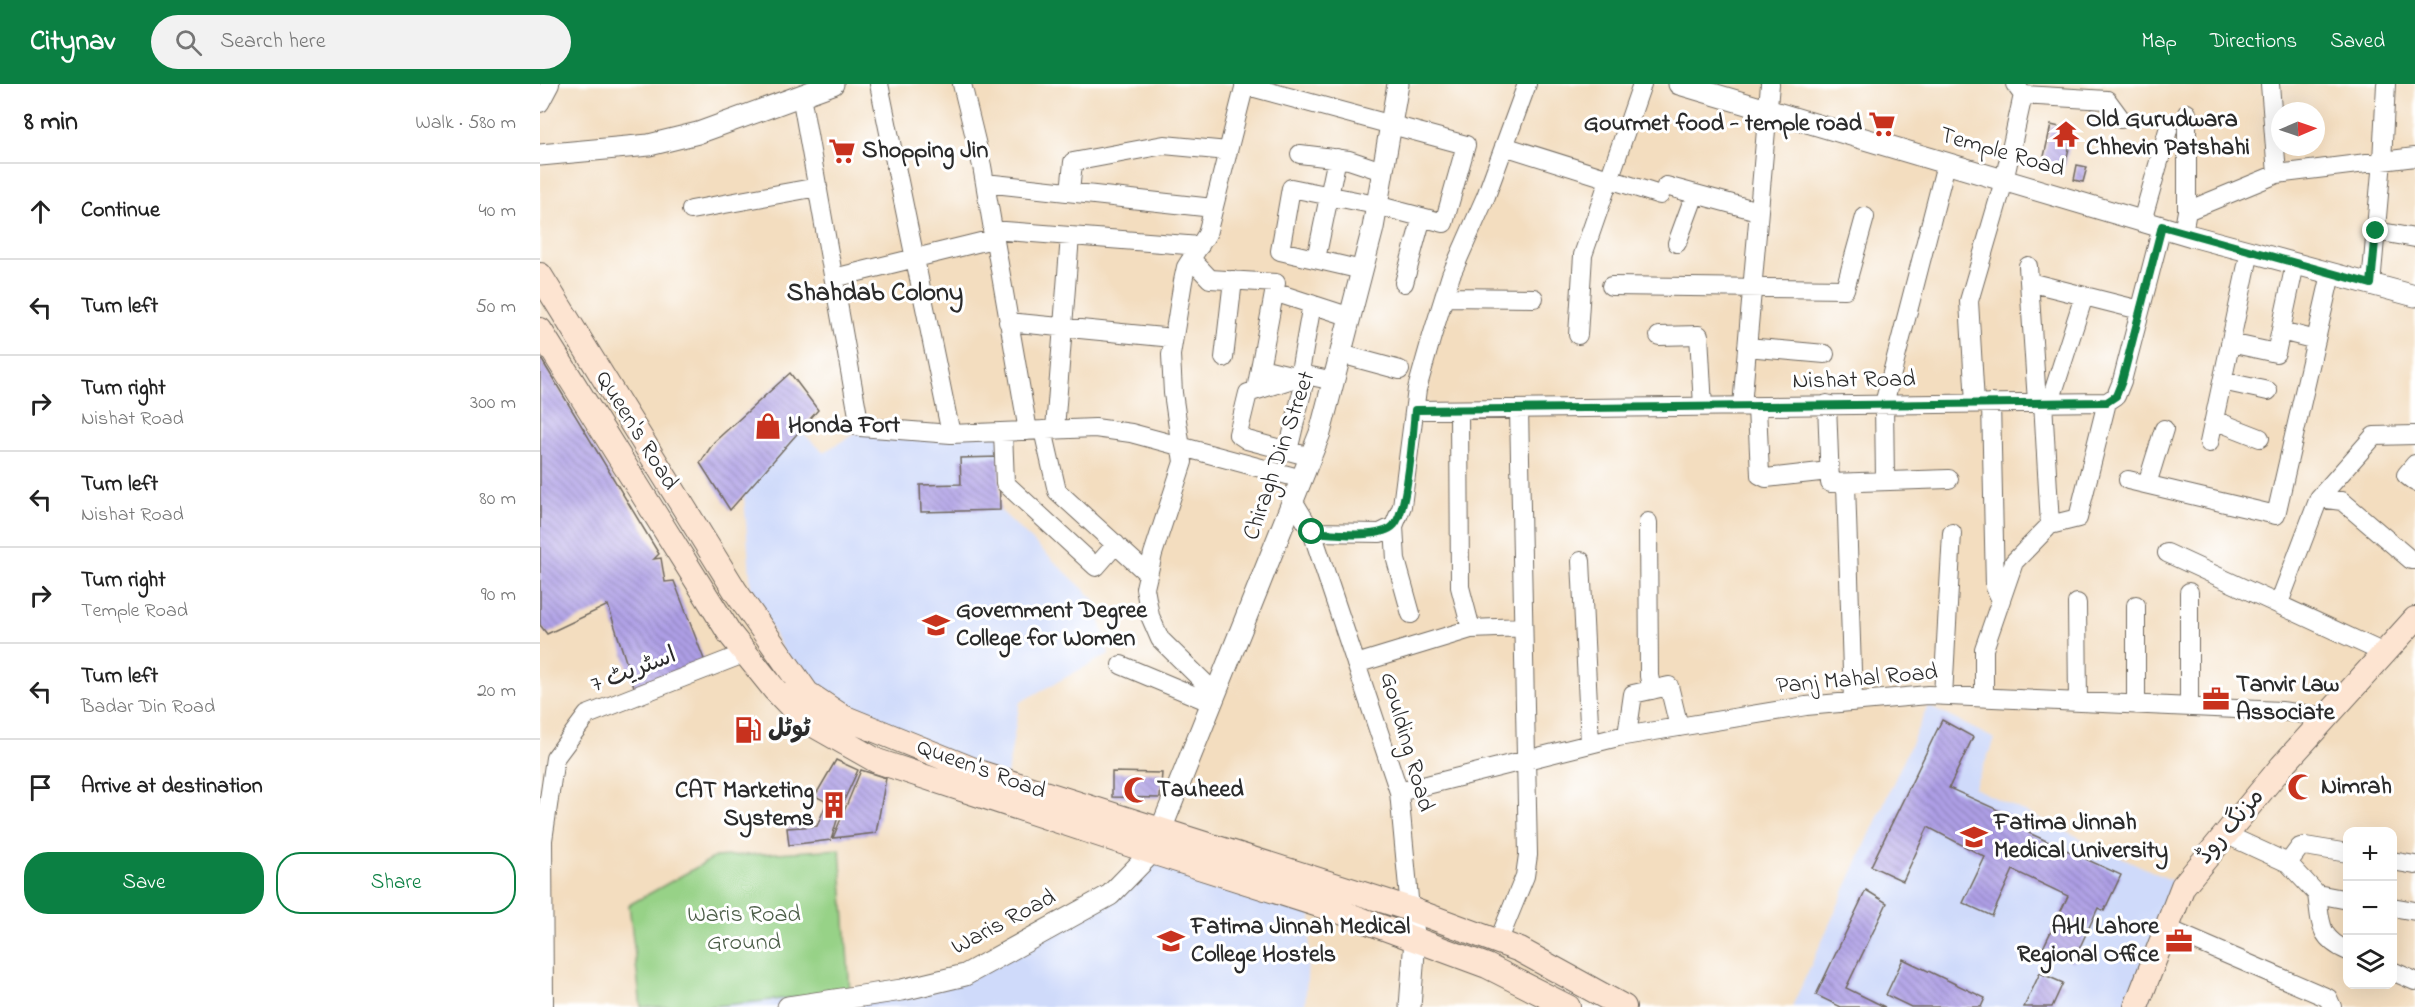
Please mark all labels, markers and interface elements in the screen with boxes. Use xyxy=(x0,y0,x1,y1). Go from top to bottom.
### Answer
search box xyxy=(151,15,571,69)
text: Citynav xyxy=(30,22,115,63)
icon: search xyxy=(172,26,205,59)
text: Search here xyxy=(220,26,326,58)
text: Map xyxy=(2141,27,2177,57)
text: Directions xyxy=(2210,27,2297,57)
text: Saved xyxy=(2330,27,2385,57)
north arrow xyxy=(2271,102,2325,156)
place label: Old Gurudwara Chhevin Patshahi xyxy=(2086,103,2250,166)
text: 8 min xyxy=(24,104,78,142)
place label: Gourmet food - temple road xyxy=(1584,107,1863,142)
text: Walk · 580 m xyxy=(415,109,516,138)
supermarket icon: Gourmet food - temple road xyxy=(1867,109,1897,139)
street label: Temple Road xyxy=(1935,118,2069,188)
temple icon: Old Gurudwara Chhevin Patshahi xyxy=(2051,119,2081,149)
place label: Shopping Jin xyxy=(862,134,988,170)
supermarket icon: Shopping Jin xyxy=(827,136,857,166)
icon: ahead xyxy=(24,195,57,228)
text: Continue xyxy=(81,195,160,227)
text: 40 m xyxy=(479,197,516,226)
route end xyxy=(2362,217,2388,243)
district label: Shahdab Colony xyxy=(787,275,963,313)
icon: left xyxy=(24,291,57,324)
text: Turn left xyxy=(81,291,158,323)
text: 50 m xyxy=(475,293,516,322)
street label: Nishat Road xyxy=(1792,362,1916,400)
street label: Queen's Road xyxy=(585,364,687,498)
street label: Chiragh Din Street xyxy=(1235,367,1325,545)
text: Turn right xyxy=(81,373,166,405)
icon: right xyxy=(24,387,57,420)
text: 300 m xyxy=(470,389,516,418)
text: Nishat Road xyxy=(81,405,184,434)
place label: Honda Fort xyxy=(788,409,901,444)
shop icon: Honda Fort xyxy=(753,411,783,441)
text: Turn left xyxy=(81,469,158,501)
icon: left xyxy=(24,483,57,516)
text: 80 m xyxy=(479,485,516,514)
text: Nishat Road xyxy=(81,501,184,530)
route start xyxy=(1298,518,1324,544)
text: Turn right xyxy=(81,565,166,597)
icon: right xyxy=(24,579,57,612)
text: 90 m xyxy=(481,581,516,610)
place label: Government Degree College for Women xyxy=(956,594,1148,658)
text: Temple Road xyxy=(81,597,188,626)
school or university icon: Government Degree College for Women xyxy=(921,610,951,640)
street label: اسٹریٹ 7 xyxy=(586,639,682,703)
street label: Panj Mahal Road xyxy=(1775,655,1940,705)
text: Turn left xyxy=(81,661,158,693)
street label: Goulding Road xyxy=(1369,668,1443,816)
place label: Tanvir Law Associate xyxy=(2236,668,2339,731)
icon: left xyxy=(24,675,57,708)
text: 20 m xyxy=(477,677,516,706)
office icon: Tanvir Law Associate xyxy=(2201,684,2231,714)
text: Badar Din Road xyxy=(81,693,215,722)
place label: ٹوٹل xyxy=(768,713,812,748)
fuel station icon: ٹوٹل xyxy=(733,715,763,745)
street label: Queen's Road xyxy=(911,730,1051,810)
place label: Nimrah xyxy=(2321,770,2392,805)
icon: arrive xyxy=(24,771,57,804)
text: Arrive at destination xyxy=(81,771,263,803)
mosque icon: Nimrah xyxy=(2286,772,2316,802)
place label: Tauheed xyxy=(1157,773,1244,808)
place label: CAT Marketing Systems xyxy=(675,774,814,838)
mosque icon: Tauheed xyxy=(1122,775,1152,805)
street label: مزنگ روڈ xyxy=(2189,781,2273,873)
building icon: CAT Marketing Systems xyxy=(819,790,849,820)
place label: Fatima Jinnah Medical University xyxy=(1993,806,2168,870)
school or university icon: Fatima Jinnah Medical University xyxy=(1959,822,1989,852)
map controls xyxy=(2343,827,2397,989)
button: + xyxy=(2343,827,2397,881)
button: Save xyxy=(24,852,264,914)
button: Share xyxy=(276,852,516,914)
street label: Waris Road xyxy=(946,881,1063,965)
button: − xyxy=(2343,881,2397,935)
park label: Waris Road Ground xyxy=(687,898,801,961)
place label: Fatima Jinnah Medical College Hostels xyxy=(1190,910,1410,974)
place label: AHL Lahore Regional Office xyxy=(2017,910,2160,974)
school or university icon: Fatima Jinnah Medical College Hostels xyxy=(1156,926,1186,956)
office icon: AHL Lahore Regional Office xyxy=(2164,926,2194,956)
button: layers xyxy=(2343,935,2397,989)

